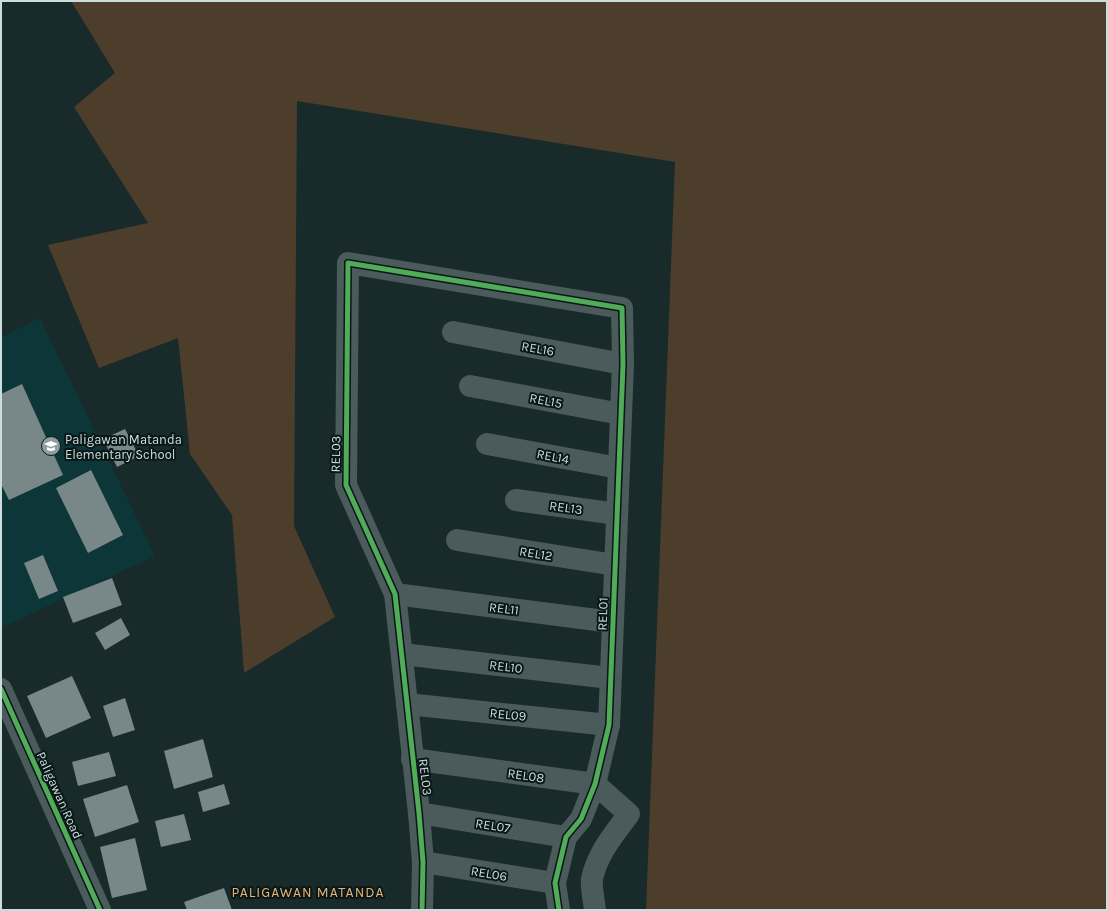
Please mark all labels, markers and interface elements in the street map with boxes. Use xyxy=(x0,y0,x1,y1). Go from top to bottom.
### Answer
street label: REL16 xyxy=(520,338,556,359)
street label: REL15 xyxy=(528,390,564,411)
place label: Paligawan Matanda Elementary School xyxy=(65,432,182,462)
school or university icon: Paligawan Matanda Elementary School xyxy=(40,435,62,457)
street label: REL03 xyxy=(328,436,343,473)
street label: REL14 xyxy=(535,446,570,467)
street label: REL13 xyxy=(548,498,583,517)
street label: REL12 xyxy=(518,543,553,563)
street label: REL01 xyxy=(594,597,611,631)
street label: REL11 xyxy=(488,599,520,618)
street label: REL10 xyxy=(488,657,524,676)
street label: REL09 xyxy=(489,705,527,724)
street label: Paligawan Road xyxy=(34,749,85,841)
street label: REL03 xyxy=(416,758,435,796)
street label: REL08 xyxy=(507,765,545,786)
street label: REL07 xyxy=(474,815,511,836)
street label: REL06 xyxy=(470,863,508,884)
district label: PALIGAWAN MATANDA xyxy=(231,884,385,901)

